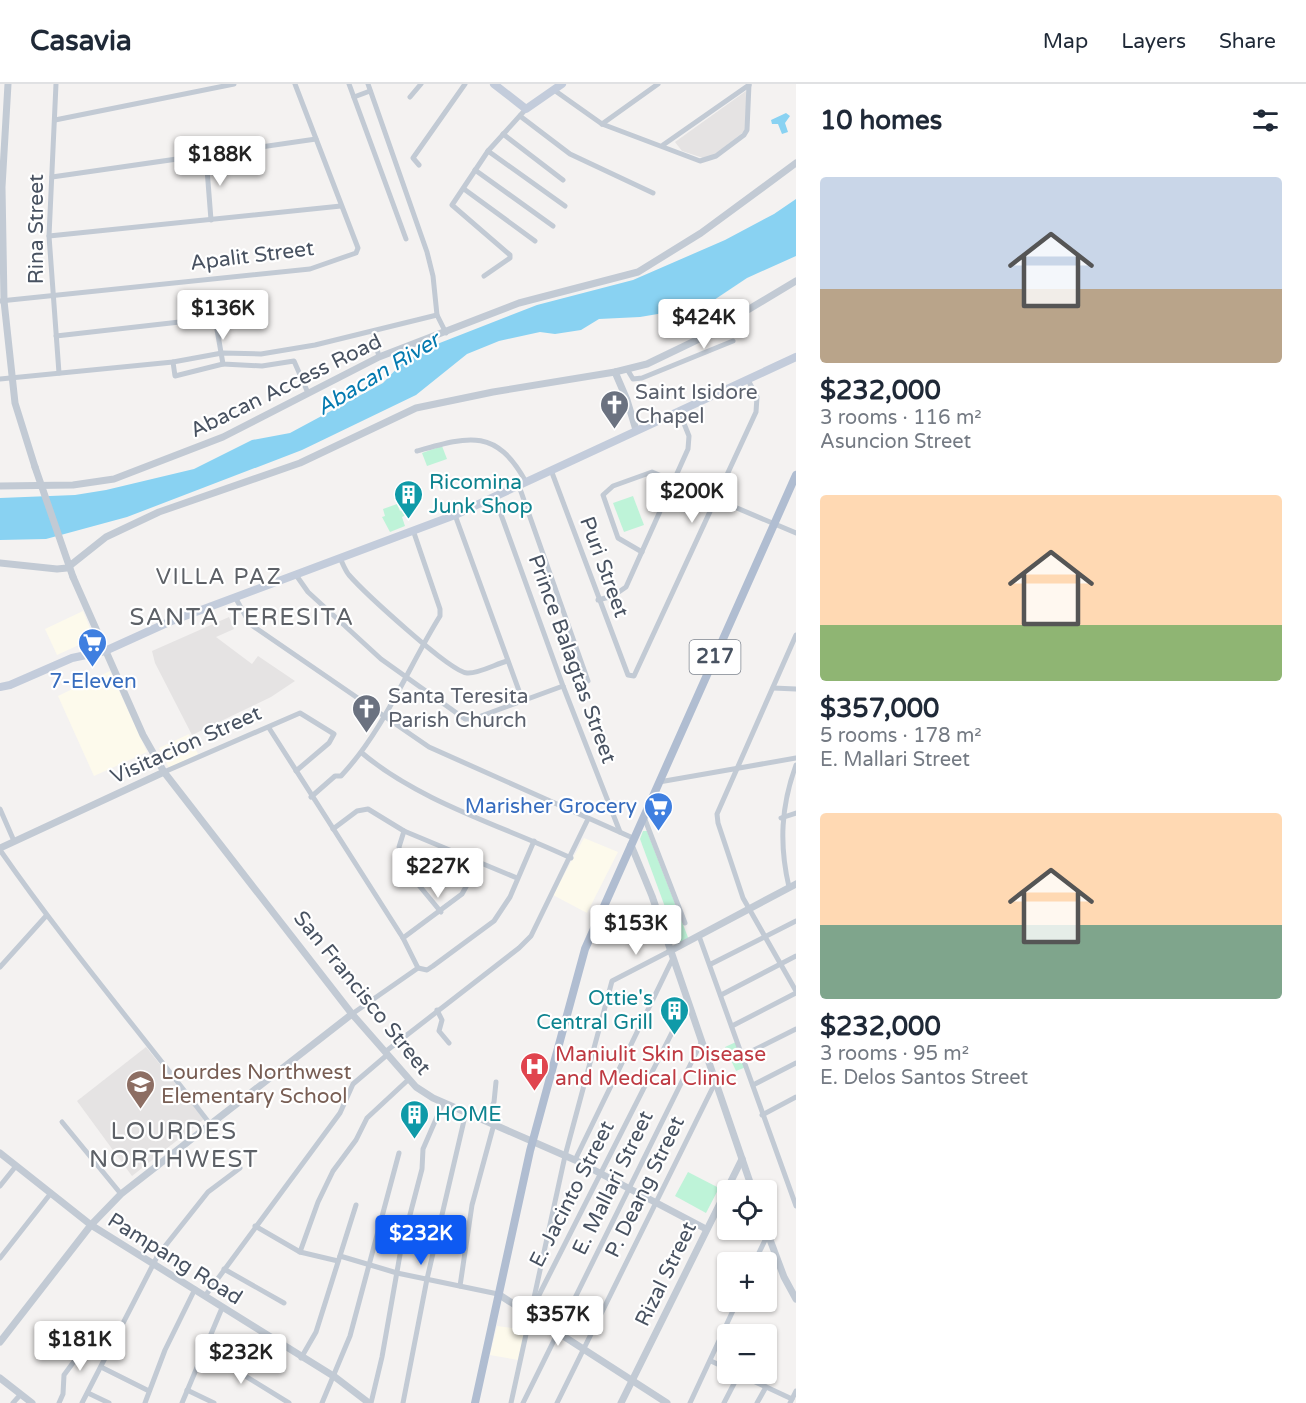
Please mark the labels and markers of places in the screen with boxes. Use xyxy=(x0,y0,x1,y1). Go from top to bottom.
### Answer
pin: $188K xyxy=(178,136,262,187)
pin: $136K xyxy=(181,290,265,341)
pin: $424K xyxy=(662,299,746,350)
place label: Saint Isidore Chapel xyxy=(635,380,758,429)
church icon: Saint Isidore Chapel xyxy=(598,388,630,430)
place label: Ricomina Junk Shop xyxy=(429,470,533,519)
pin: $200K xyxy=(650,473,734,524)
building icon: Ricomina Junk Shop xyxy=(392,478,424,520)
supermarket icon: 7-Eleven xyxy=(77,626,109,668)
place label: 7-Eleven xyxy=(49,669,137,694)
place label: Santa Teresita Parish Church xyxy=(388,684,529,733)
church icon: Santa Teresita Parish Church xyxy=(351,692,383,734)
supermarket icon: Marisher Grocery xyxy=(642,790,674,832)
place label: Marisher Grocery xyxy=(465,794,637,819)
pin: $227K xyxy=(396,848,480,899)
pin: $153K xyxy=(594,905,678,956)
place label: Ottie's Central Grill xyxy=(536,986,653,1035)
building icon: Ottie's Central Grill xyxy=(658,994,690,1036)
place label: Maniulit Skin Disease and Medical Clinic xyxy=(555,1042,766,1091)
hospital icon: Maniulit Skin Disease and Medical Clinic xyxy=(518,1050,550,1092)
place label: Lourdes Northwest Elementary School xyxy=(161,1060,351,1109)
school or university icon: Lourdes Northwest Elementary School xyxy=(124,1068,156,1110)
building icon: HOME xyxy=(398,1098,430,1140)
place label: HOME xyxy=(435,1102,502,1127)
pin: $232K xyxy=(379,1215,463,1266)
pin: $357K xyxy=(516,1296,600,1347)
pin: $181K xyxy=(38,1321,122,1372)
pin: $232K xyxy=(199,1334,283,1385)

